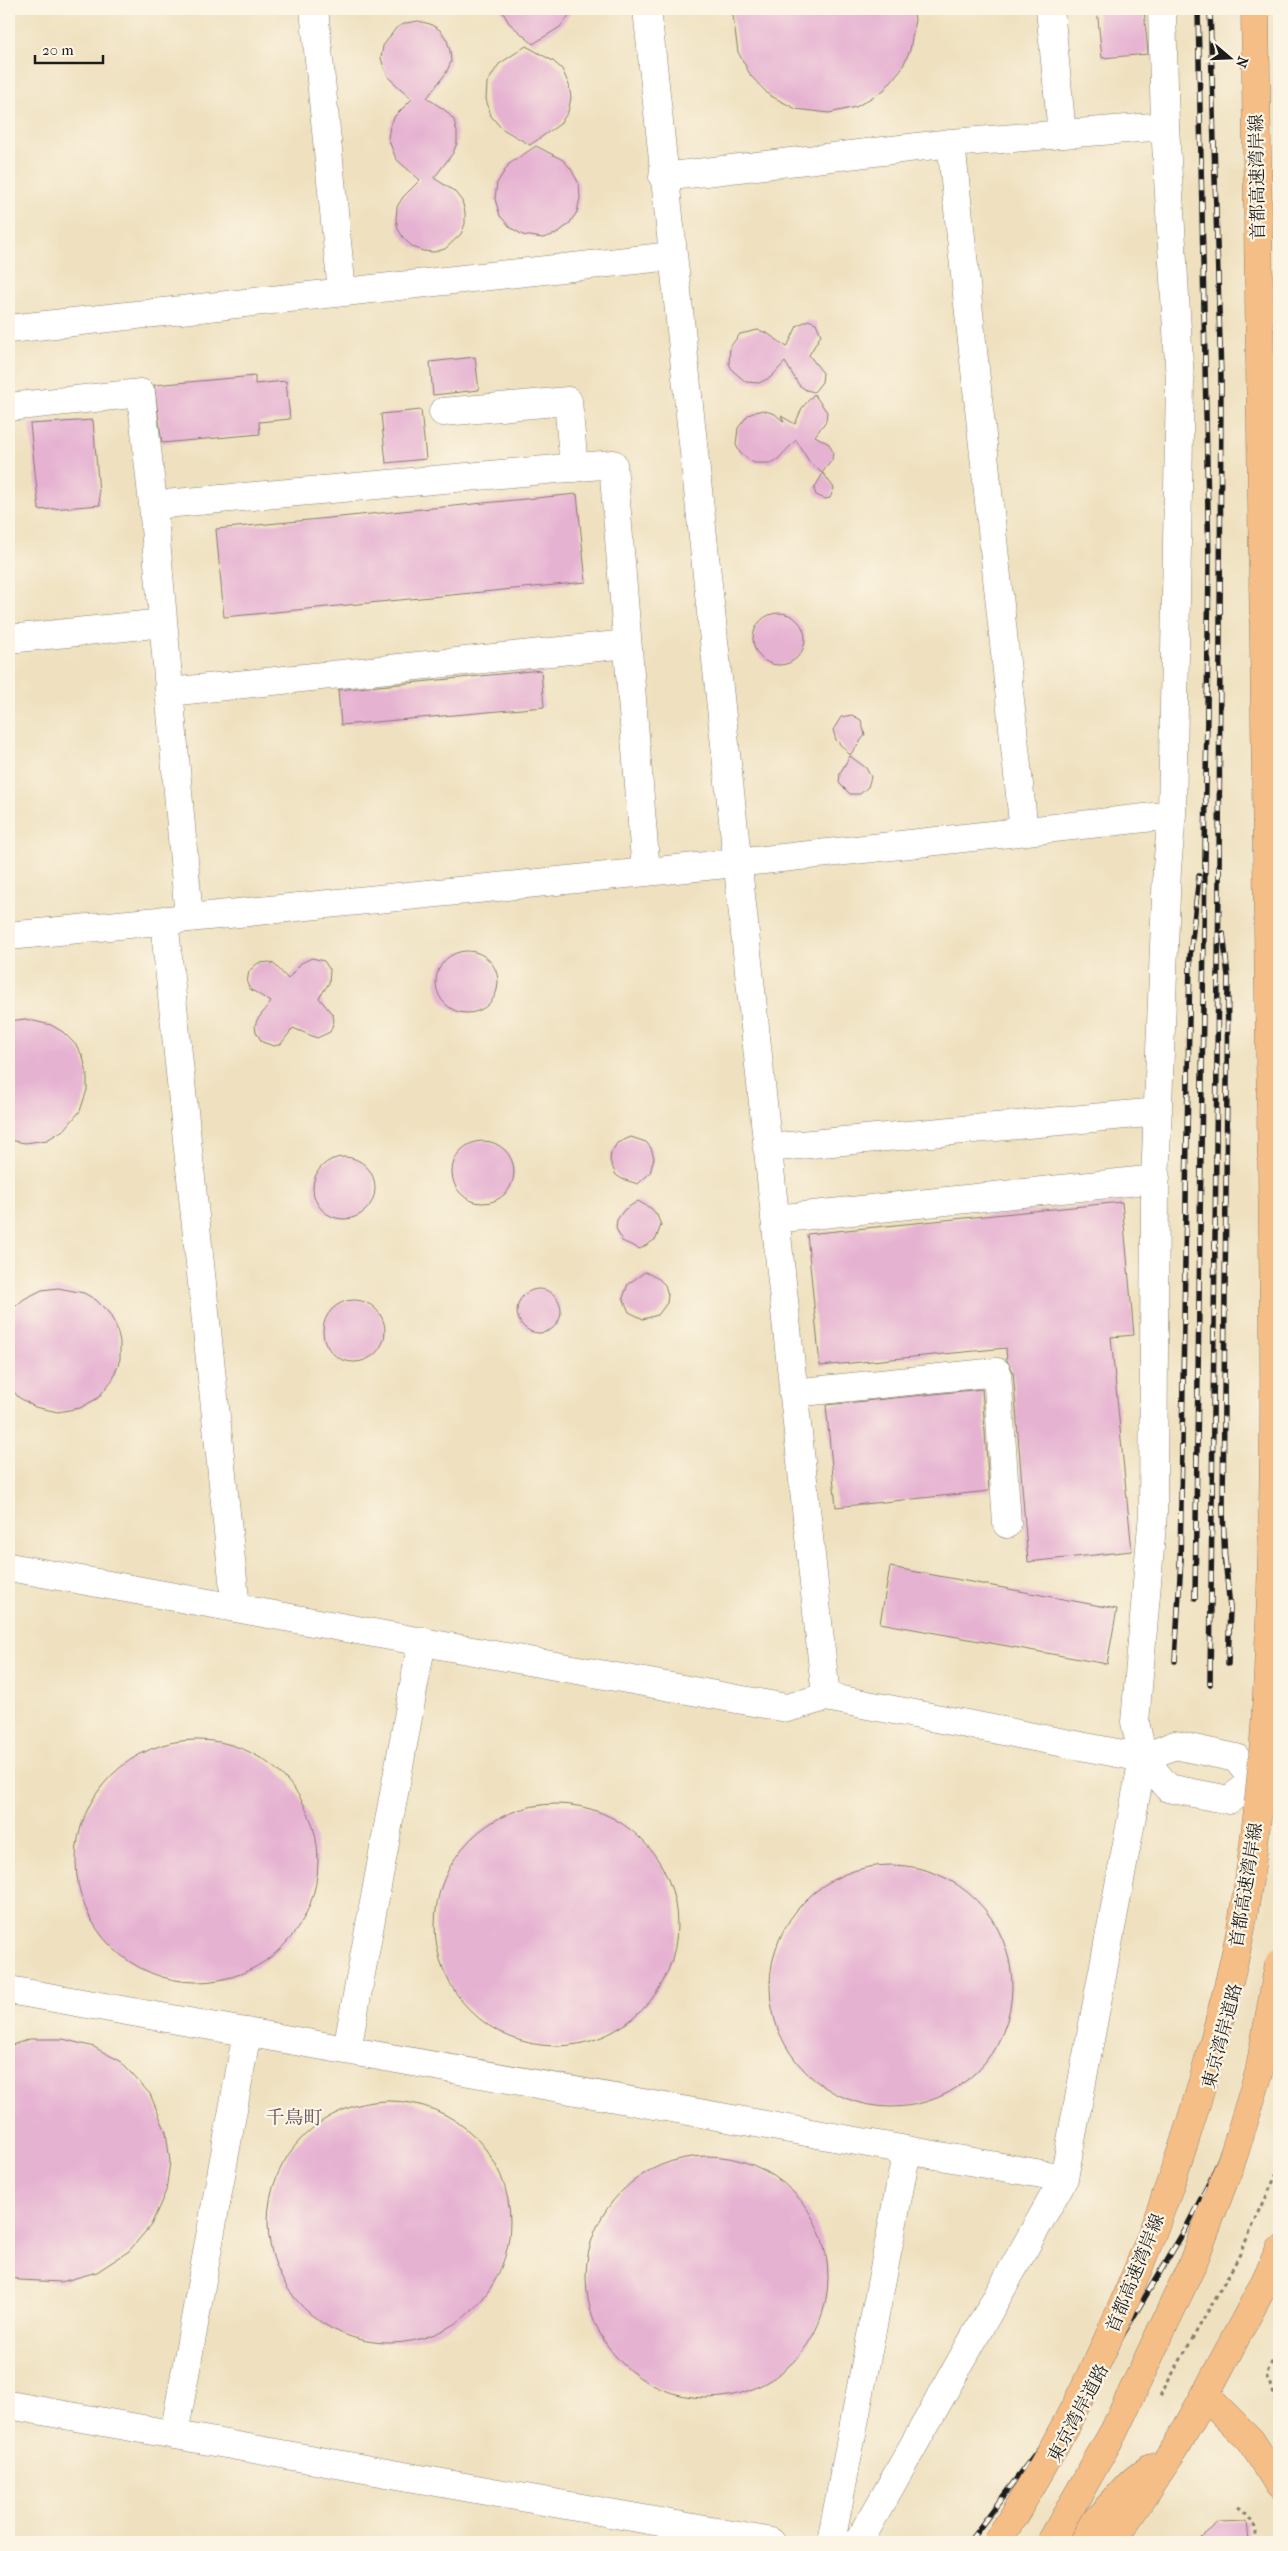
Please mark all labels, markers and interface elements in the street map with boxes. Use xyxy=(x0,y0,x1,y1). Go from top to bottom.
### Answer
scale bar xyxy=(35,32,102,64)
north arrow xyxy=(1206,32,1256,82)
text: 20 m xyxy=(42,41,74,59)
text: N xyxy=(1232,54,1252,70)
street label: 首都高速湾岸線 xyxy=(1246,114,1269,240)
street label: 首都高速湾岸線 xyxy=(1226,1821,1267,1949)
street label: 東京湾岸道路 xyxy=(1198,1981,1247,2091)
district label: 千鳥町 xyxy=(265,2107,323,2129)
street label: 首都高速湾岸線 xyxy=(1102,2211,1169,2336)
street label: 東京湾岸道路 xyxy=(1044,2361,1113,2466)

